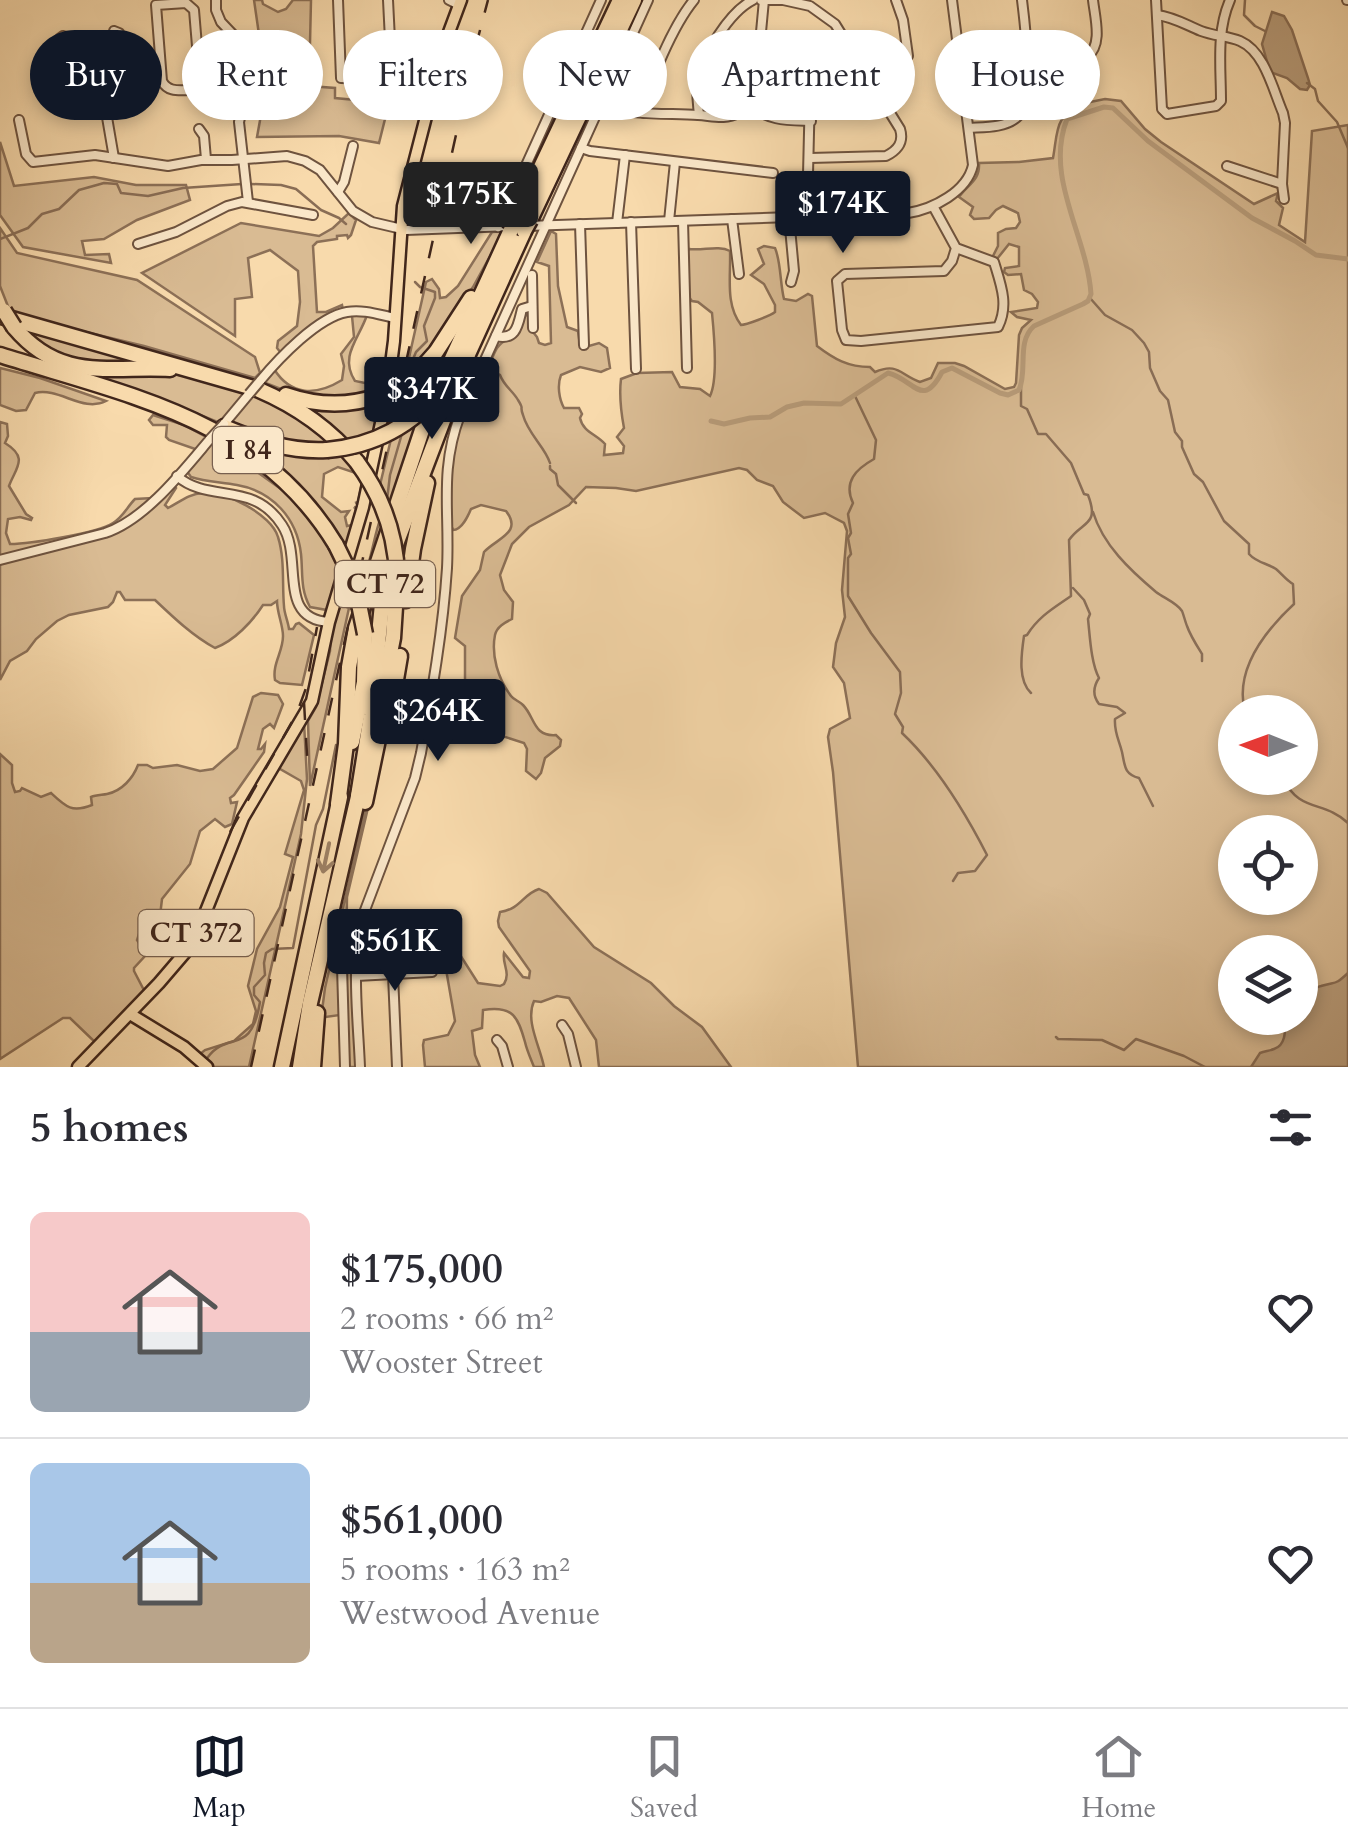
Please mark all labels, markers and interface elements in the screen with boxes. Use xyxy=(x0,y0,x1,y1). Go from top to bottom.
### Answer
chip: Buy xyxy=(30,30,162,120)
chip: Rent xyxy=(182,30,323,120)
chip: Filters xyxy=(343,30,503,120)
chip: New xyxy=(523,30,667,120)
chip: Apartment xyxy=(687,30,915,120)
chip: House xyxy=(935,30,1100,120)
pin: $175K xyxy=(401,162,541,247)
pin: $174K xyxy=(773,171,913,256)
text: $175K xyxy=(425,172,517,216)
text: $174K xyxy=(797,181,889,225)
pin: $347K xyxy=(362,357,502,442)
text: $347K xyxy=(386,367,478,411)
road number: I 84 xyxy=(213,427,283,473)
road number: CT 72 xyxy=(335,561,435,607)
pin: $264K xyxy=(368,679,508,764)
text: $264K xyxy=(392,689,484,733)
north arrow xyxy=(1218,695,1318,795)
map controls xyxy=(1218,695,1318,1035)
button: locate xyxy=(1218,815,1318,915)
one-way arrow xyxy=(316,841,335,873)
pin: $561K xyxy=(325,909,465,994)
road number: CT 372 xyxy=(138,910,254,956)
text: $561K xyxy=(349,919,441,963)
button: layers xyxy=(1218,935,1318,1035)
text: 5 homes xyxy=(30,1099,188,1156)
icon: filters xyxy=(1263,1100,1318,1155)
text: $175,000 xyxy=(340,1240,503,1297)
icon: home xyxy=(110,1252,230,1372)
icon: heart xyxy=(1263,1285,1318,1340)
text: 2 rooms · 66 m² xyxy=(340,1297,553,1341)
text: Wooster Street xyxy=(340,1341,543,1385)
text: $561,000 xyxy=(340,1491,503,1548)
icon: home xyxy=(110,1503,230,1623)
icon: heart xyxy=(1263,1536,1318,1591)
text: 5 rooms · 163 m² xyxy=(340,1548,570,1592)
text: Westwood Avenue xyxy=(340,1592,600,1636)
tab: Map xyxy=(192,1729,247,1827)
tab: Saved xyxy=(630,1729,698,1827)
tab: Home xyxy=(1081,1729,1156,1827)

